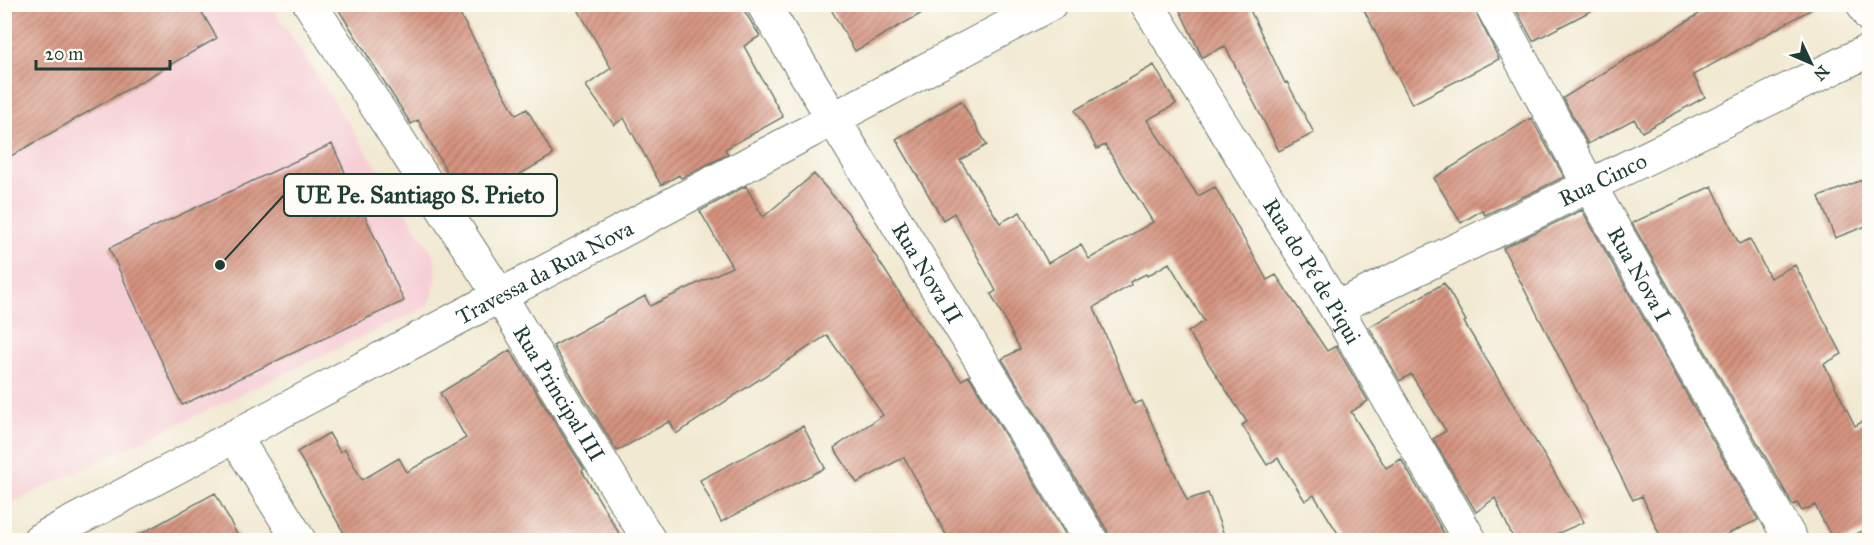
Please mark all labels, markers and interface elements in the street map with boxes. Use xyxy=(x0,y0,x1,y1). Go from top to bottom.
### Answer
scale bar xyxy=(36,33,170,71)
north arrow xyxy=(1781,33,1841,93)
text: 20 m xyxy=(45,43,83,65)
text: N xyxy=(1810,62,1833,85)
street label: Rua Cinco xyxy=(1554,147,1651,212)
callout: UE Pe. Santiago S. Prieto xyxy=(284,174,557,216)
text: UE Pe. Santiago S. Prieto xyxy=(295,180,545,210)
street label: Rua do Pé de Piqui xyxy=(1257,193,1367,349)
street label: Travessa da Rua Nova xyxy=(451,214,638,331)
street label: Rua Nova II xyxy=(886,217,968,329)
street label: Rua Nova I xyxy=(1602,222,1677,326)
street label: Rua Principal III xyxy=(507,320,611,466)

